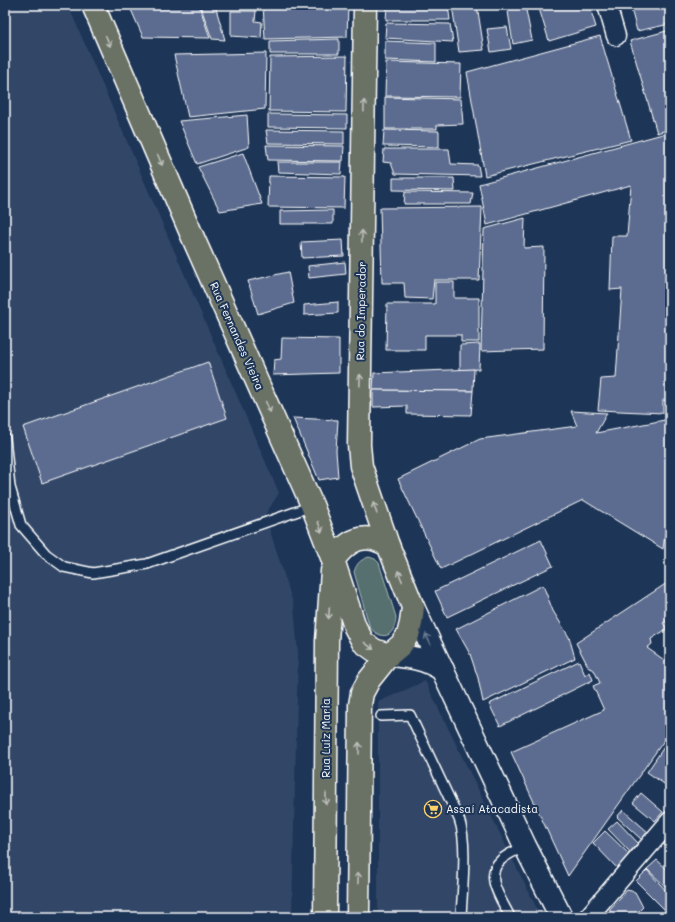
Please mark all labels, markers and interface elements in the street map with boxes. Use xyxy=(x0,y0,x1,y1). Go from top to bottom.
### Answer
one-way arrow xyxy=(105,34,112,46)
one-way arrow xyxy=(360,100,368,113)
one-way arrow xyxy=(156,154,164,166)
one-way arrow xyxy=(358,230,366,243)
street label: Rua do Imperador xyxy=(352,261,369,361)
street label: Rua Fernandes Vieira xyxy=(207,279,268,392)
one-way arrow xyxy=(356,374,364,387)
one-way arrow xyxy=(265,401,272,413)
one-way arrow xyxy=(371,502,379,514)
one-way arrow xyxy=(316,520,324,532)
one-way arrow xyxy=(396,571,404,583)
one-way arrow xyxy=(325,606,332,619)
one-way arrow xyxy=(424,633,431,645)
one-way arrow xyxy=(363,642,374,650)
street label: Rua Luiz Maria xyxy=(318,698,333,778)
one-way arrow xyxy=(355,742,363,755)
one-way arrow xyxy=(322,792,330,805)
supermarket icon: Assaí Atacadista xyxy=(423,799,443,819)
place label: Assaí Atacadista xyxy=(446,801,538,816)
one-way arrow xyxy=(354,872,362,885)

